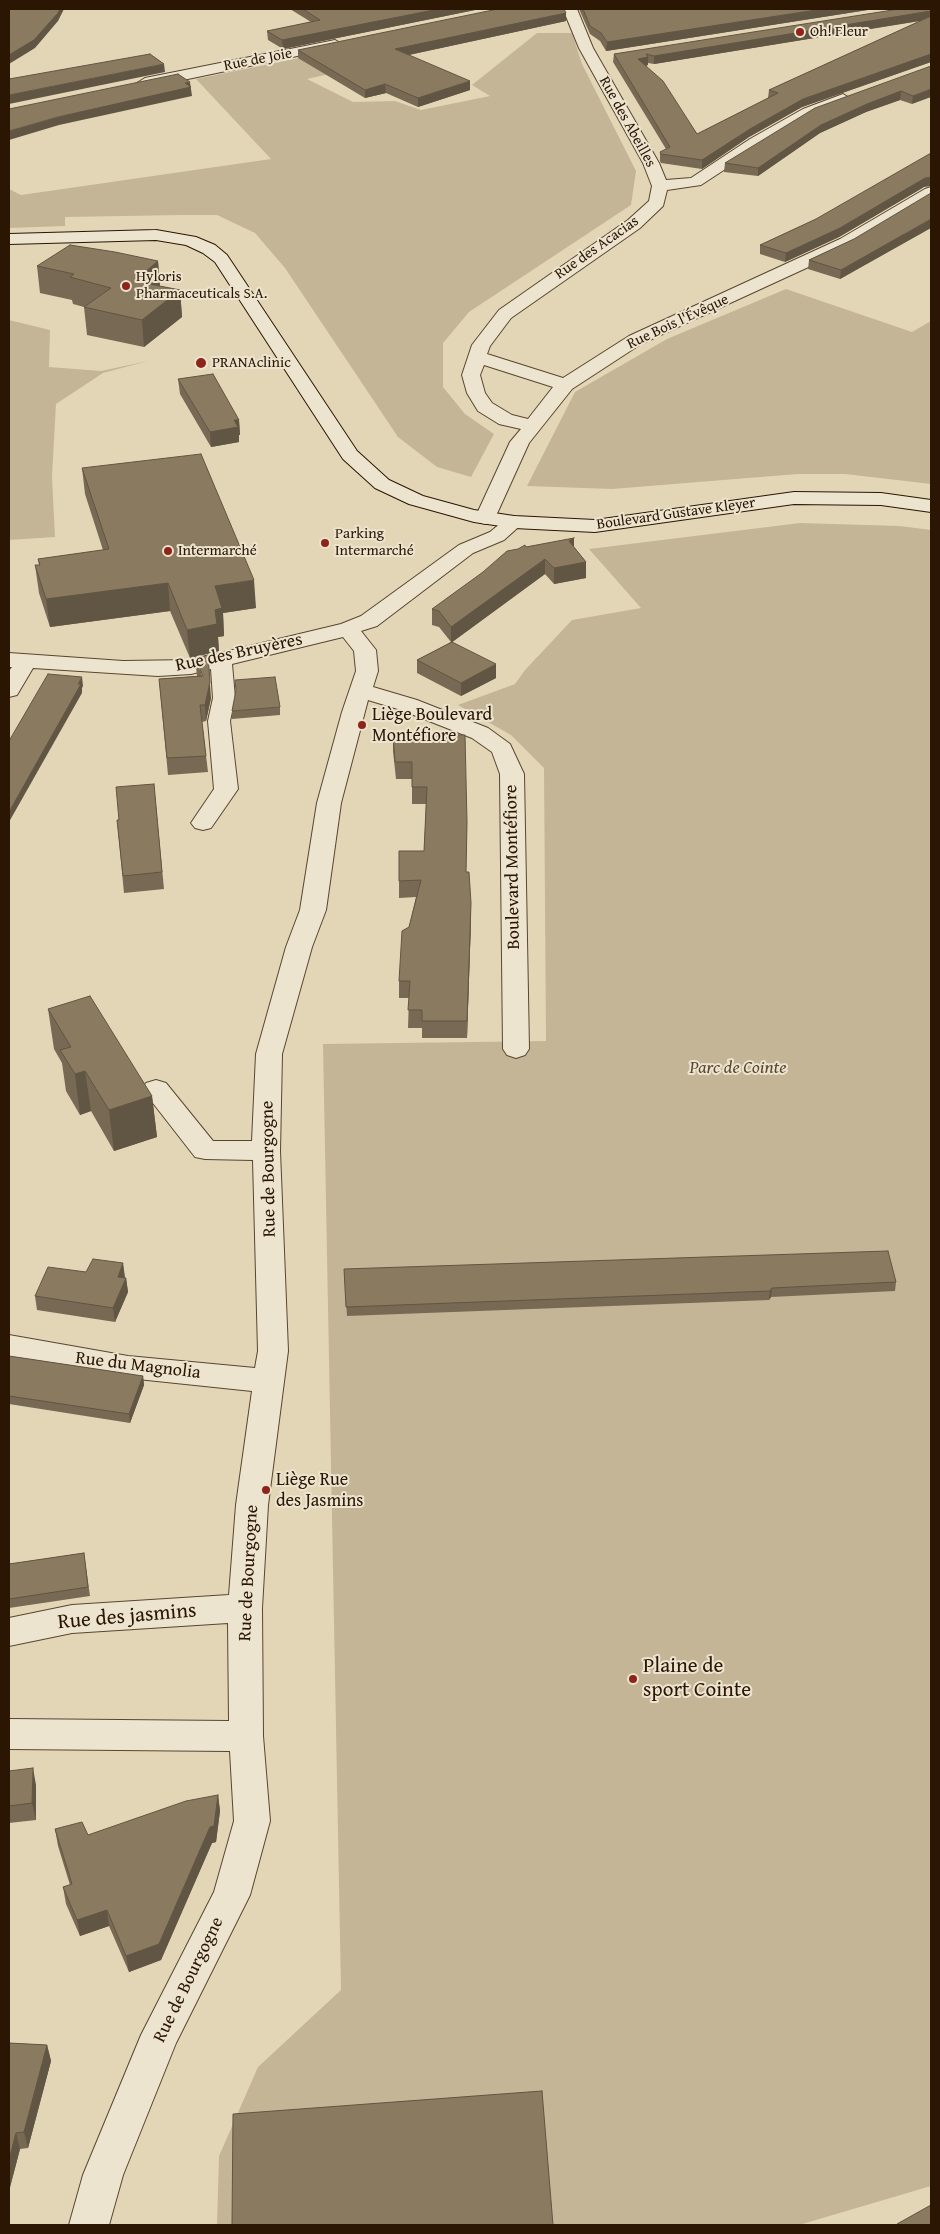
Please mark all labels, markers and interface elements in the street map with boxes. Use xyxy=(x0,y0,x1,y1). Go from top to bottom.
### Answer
place label: Oh! Fleur xyxy=(810,23,868,41)
marker: Oh! Fleur xyxy=(794,26,806,38)
street label: Rue de Joie xyxy=(222,45,294,75)
street label: Rue des Abeilles xyxy=(595,74,659,170)
street label: Rue des Acacias xyxy=(552,212,642,284)
place label: Hyloris Pharmaceuticals S.A. xyxy=(136,268,267,303)
marker: Hyloris Pharmaceuticals S.A. xyxy=(120,280,132,292)
street label: Rue Bois l'Évêque xyxy=(624,291,732,353)
place label: PRANAclinic xyxy=(212,354,291,372)
marker: PRANAclinic xyxy=(194,356,208,370)
street label: Boulevard Gustave Kleyer xyxy=(595,494,757,534)
place label: Parking Intermarché xyxy=(335,525,414,560)
marker: Parking Intermarché xyxy=(319,537,331,549)
place label: Intermarché xyxy=(178,542,257,560)
marker: Intermarché xyxy=(162,545,174,557)
street label: Rue des Bruyères xyxy=(174,629,304,677)
place label: Liège Boulevard Montéfiore xyxy=(372,704,492,746)
marker: Liège Boulevard Montéfiore xyxy=(356,719,368,731)
street label: Boulevard Montéfiore xyxy=(501,784,525,950)
park label: Parc de Cointe xyxy=(689,1057,787,1079)
street label: Rue de Bourgogne xyxy=(257,1100,281,1238)
street label: Rue du Magnolia xyxy=(74,1348,202,1384)
place label: Liège Rue des Jasmins xyxy=(276,1469,363,1512)
marker: Liège Rue des Jasmins xyxy=(260,1484,272,1496)
street label: Rue de Bourgogne xyxy=(235,1504,263,1642)
street label: Rue des jasmins xyxy=(57,1598,197,1636)
place label: Plaine de sport Cointe xyxy=(643,1654,751,1704)
marker: Plaine de sport Cointe xyxy=(627,1673,639,1685)
street label: Rue de Bourgogne xyxy=(149,1914,229,2046)

